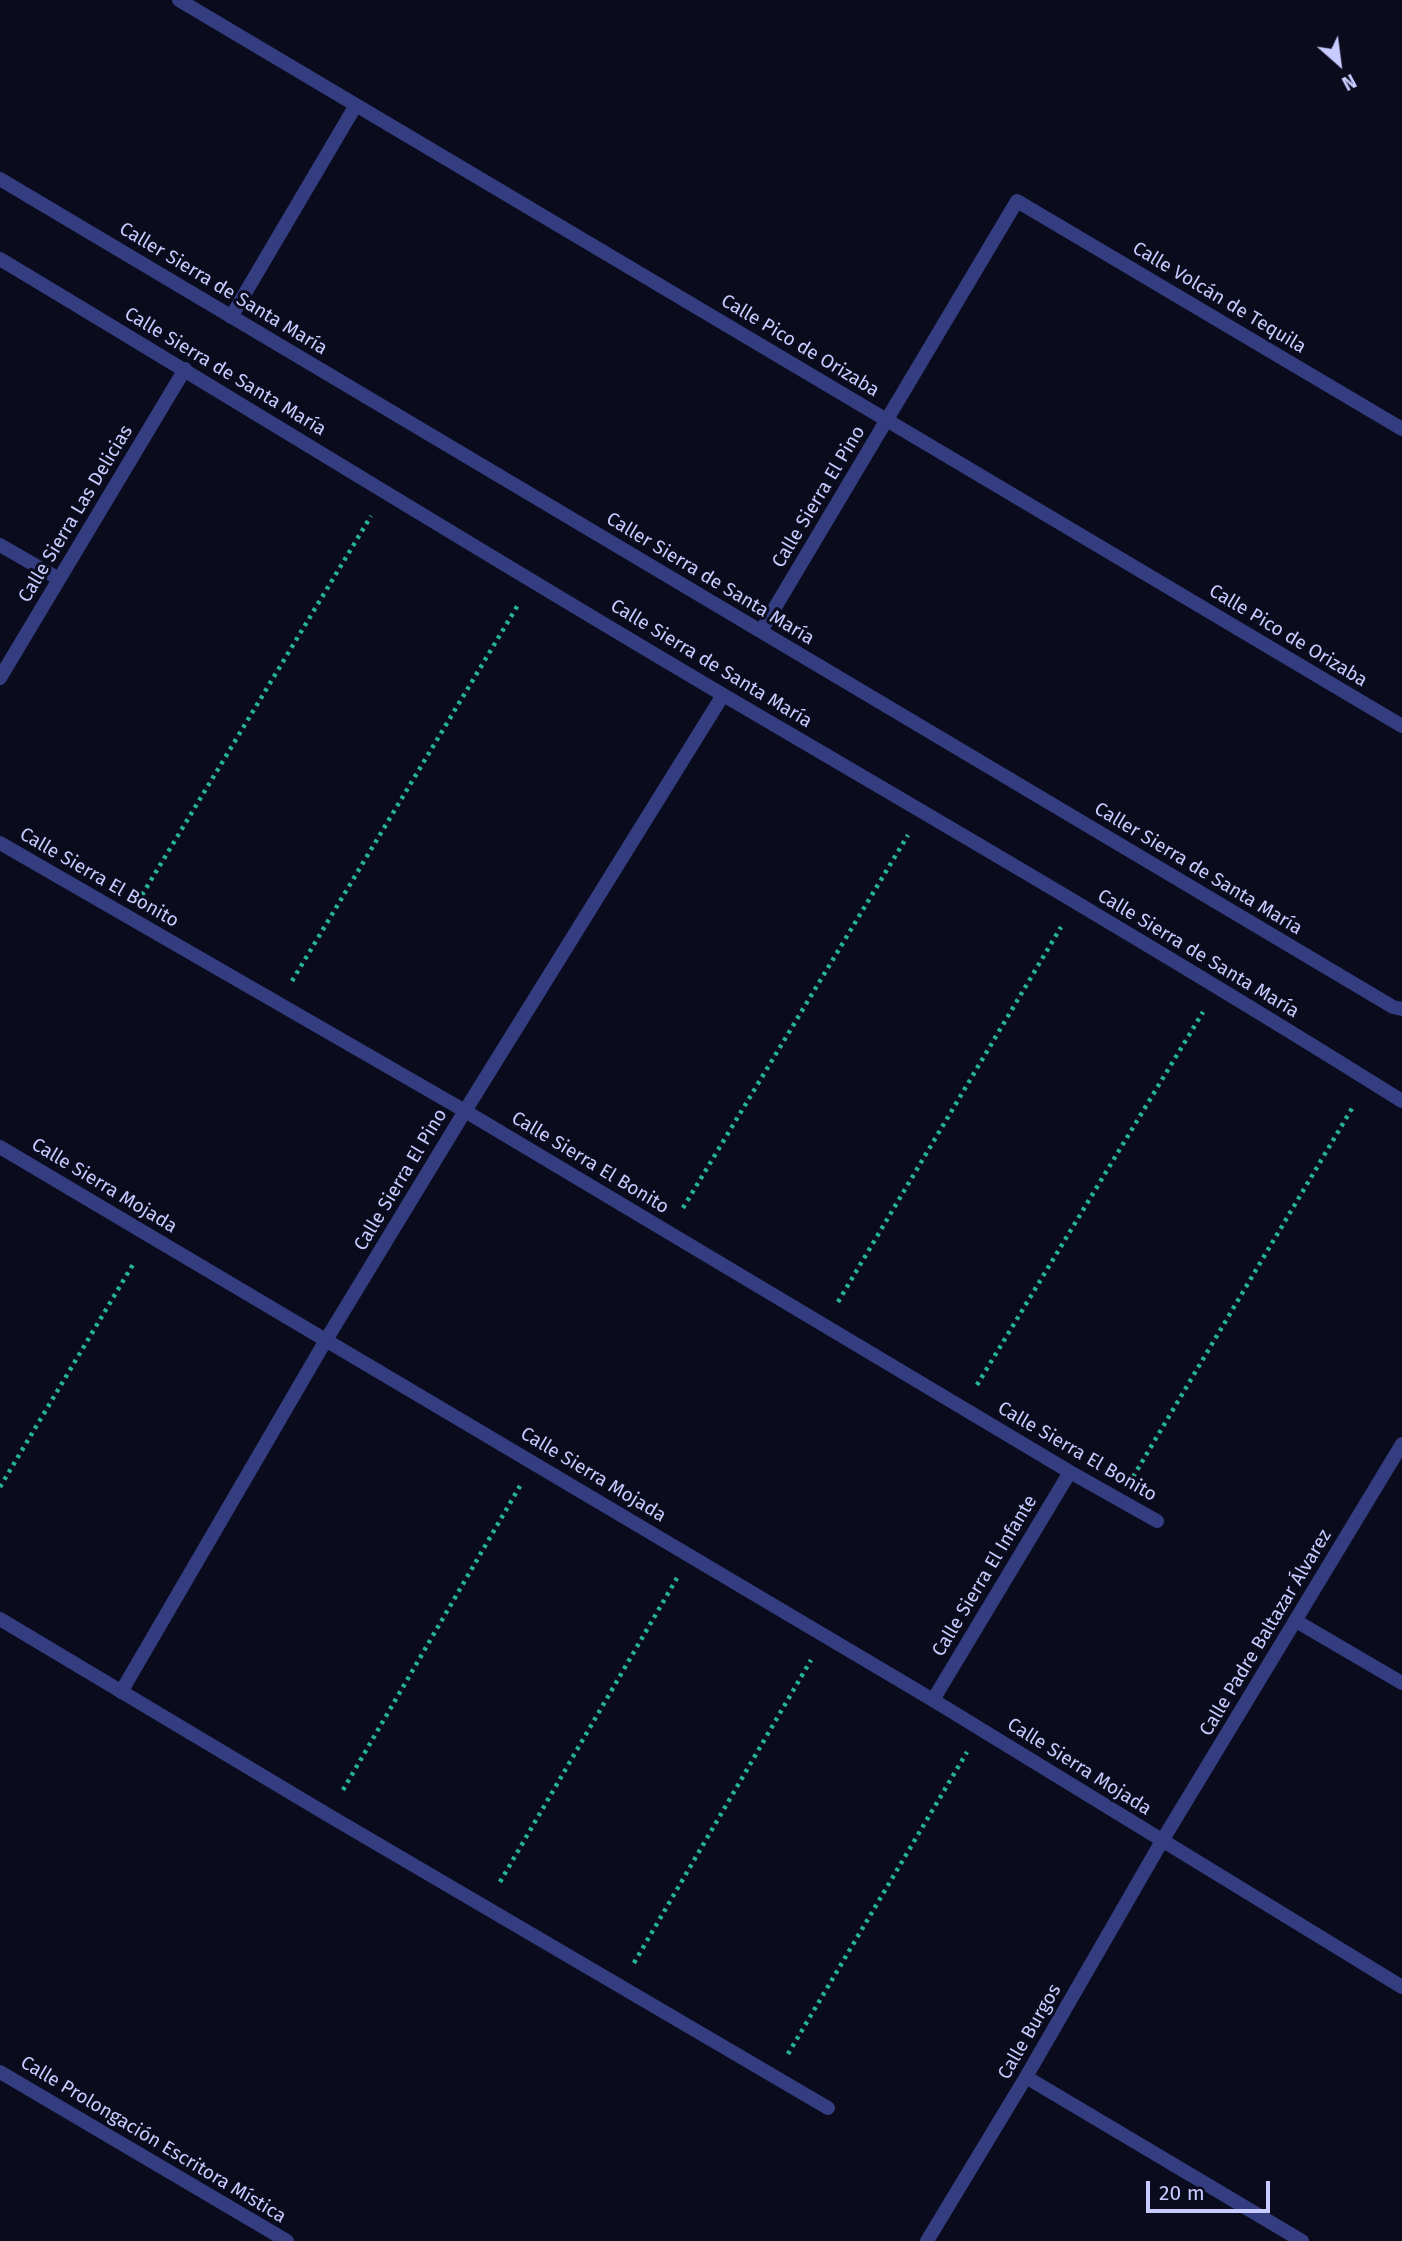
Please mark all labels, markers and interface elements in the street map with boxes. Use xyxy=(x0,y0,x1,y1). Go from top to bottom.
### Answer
north arrow xyxy=(1304,28,1374,98)
text: N xyxy=(1338,69,1360,95)
street label: Caller Sierra de Santa María xyxy=(115,218,331,360)
street label: Calle Volcán de Tequila xyxy=(1128,237,1310,359)
street label: Calle Pico de Orizaba xyxy=(717,290,883,402)
street label: Calle Sierra de Santa María xyxy=(120,303,330,441)
street label: Calle Sierra Las Delicias xyxy=(14,421,138,607)
street label: Calle Sierra El Pino xyxy=(768,422,870,572)
street label: Caller Sierra de Santa María xyxy=(602,508,818,650)
street label: Calle Pico de Orizaba xyxy=(1205,580,1371,692)
street label: Calle Sierra de Santa María xyxy=(606,595,816,733)
street label: Caller Sierra de Santa María xyxy=(1090,798,1306,940)
street label: Calle Sierra El Bonito xyxy=(15,823,183,933)
street label: Calle Sierra de Santa María xyxy=(1093,885,1303,1023)
street label: Calle Sierra El Pino xyxy=(350,1105,452,1255)
street label: Calle Sierra El Bonito xyxy=(507,1107,673,1219)
street label: Calle Sierra Mojada xyxy=(27,1134,181,1238)
street label: Calle Sierra El Bonito xyxy=(993,1397,1161,1507)
street label: Calle Sierra Mojada xyxy=(516,1423,670,1527)
street label: Calle Sierra El Infante xyxy=(928,1491,1042,1661)
street label: Calle Padre Baltazar Álvarez xyxy=(1195,1526,1337,1740)
street label: Calle Sierra Mojada xyxy=(1003,1713,1155,1821)
street label: Calle Burgos xyxy=(994,1980,1066,2084)
street label: Calle Prolongación Escritora Mística xyxy=(16,2052,290,2228)
scale bar xyxy=(1150,2168,1274,2212)
text: 20 m xyxy=(1159,2180,1205,2206)

